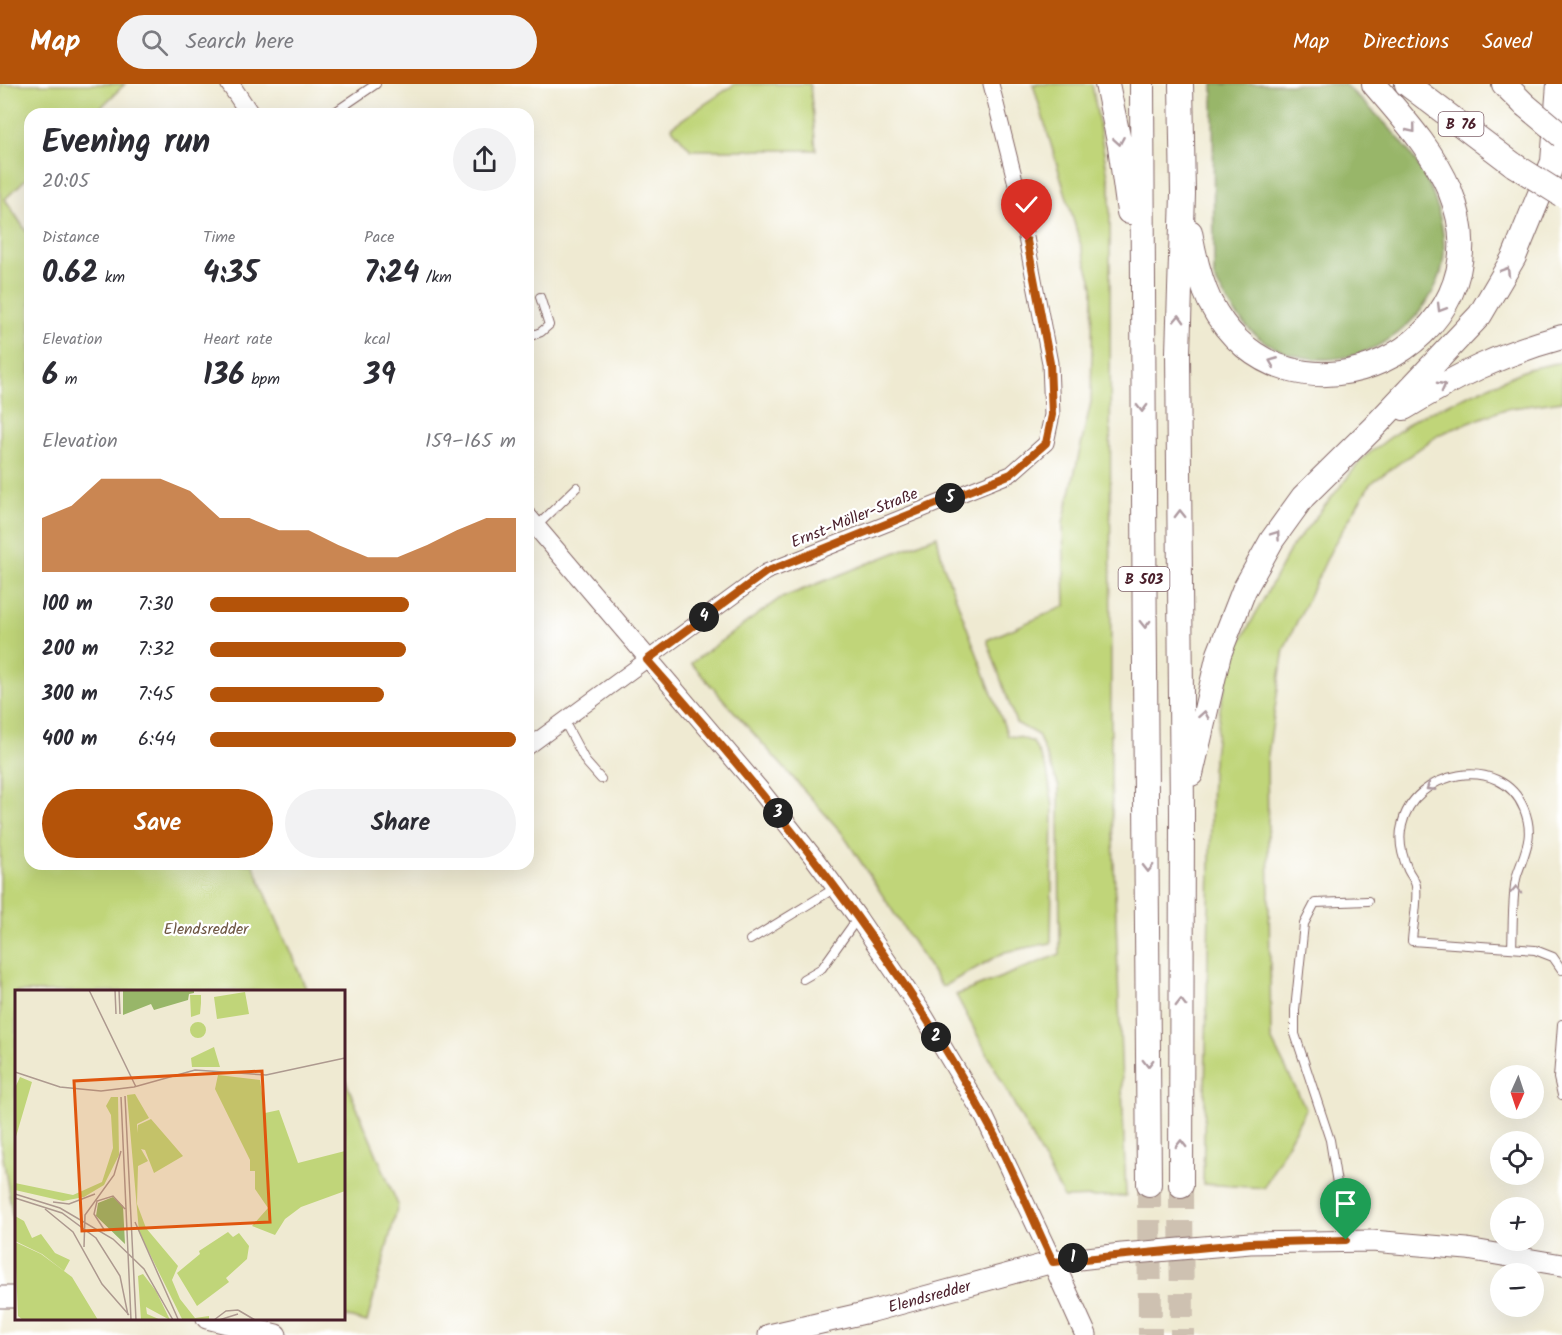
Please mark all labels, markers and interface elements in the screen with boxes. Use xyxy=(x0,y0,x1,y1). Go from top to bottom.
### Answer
search box xyxy=(117,15,537,69)
text: Map xyxy=(30,20,81,65)
text: Search here xyxy=(186,25,294,60)
icon: search xyxy=(138,26,171,59)
text: Map xyxy=(1293,26,1329,59)
text: Directions xyxy=(1362,26,1449,59)
text: Saved xyxy=(1482,26,1532,59)
road number: B 76 xyxy=(1438,112,1484,136)
text: Evening run xyxy=(42,117,210,170)
one-way arrow xyxy=(1404,122,1415,133)
button: share xyxy=(453,128,516,191)
one-way arrow xyxy=(1112,136,1125,146)
text: 20:05 xyxy=(42,166,89,198)
pin xyxy=(1001,179,1052,241)
icon: check xyxy=(1010,188,1043,221)
text: Distance xyxy=(42,225,100,250)
text: Time xyxy=(203,225,235,250)
text: Pace xyxy=(364,225,395,250)
text: 0.62 xyxy=(42,250,98,298)
text: 4:35 xyxy=(203,250,258,298)
text: 7:24 xyxy=(364,250,419,298)
text: km xyxy=(98,265,125,290)
text: /km xyxy=(419,265,452,290)
one-way arrow xyxy=(1499,267,1510,277)
one-way arrow xyxy=(1437,302,1449,312)
one-way arrow xyxy=(1173,315,1185,324)
text: Elevation xyxy=(42,327,103,352)
text: Heart rate xyxy=(203,327,273,352)
text: kcal xyxy=(364,327,390,352)
text: 6 xyxy=(42,352,58,400)
text: 136 xyxy=(203,352,245,400)
text: 39 xyxy=(364,352,396,400)
one-way arrow xyxy=(1268,357,1279,369)
text: m xyxy=(58,367,77,392)
text: bpm xyxy=(245,367,280,392)
one-way arrow xyxy=(1435,382,1446,393)
one-way arrow xyxy=(1136,403,1148,412)
text: Elevation xyxy=(42,426,118,458)
text: 159–165 m xyxy=(425,426,516,458)
street label: Ernst-Möller-Straße xyxy=(787,481,922,555)
pin: 5 xyxy=(935,483,965,513)
text: 5 xyxy=(946,485,954,510)
one-way arrow xyxy=(1174,510,1186,519)
one-way arrow xyxy=(1269,531,1280,542)
road number: B 503 xyxy=(1118,567,1170,591)
text: 100 m xyxy=(42,589,93,621)
text: 7:30 xyxy=(138,589,174,621)
pin: 4 xyxy=(689,602,719,632)
text: 4 xyxy=(700,604,708,629)
one-way arrow xyxy=(1139,619,1151,628)
text: 200 m xyxy=(42,634,98,666)
text: 7:32 xyxy=(138,634,175,666)
text: 300 m xyxy=(42,679,98,711)
text: 7:45 xyxy=(138,679,174,711)
one-way arrow xyxy=(1197,710,1210,720)
text: 400 m xyxy=(42,724,98,756)
text: 6:44 xyxy=(138,724,176,756)
one-way arrow xyxy=(1425,780,1436,791)
button: Save xyxy=(42,789,273,858)
button: Share xyxy=(285,789,516,858)
pin: 3 xyxy=(763,798,793,828)
text: 3 xyxy=(774,800,782,825)
one-way arrow xyxy=(1142,863,1154,872)
one-way arrow xyxy=(1509,885,1522,894)
park label: Elendsredder xyxy=(164,917,250,942)
inset map xyxy=(15,990,345,1320)
one-way arrow xyxy=(1175,999,1187,1008)
pin: 2 xyxy=(921,1022,951,1052)
text: 2 xyxy=(931,1024,941,1049)
one-way arrow xyxy=(1142,1058,1154,1067)
north arrow xyxy=(1490,1065,1544,1119)
map controls xyxy=(1490,1065,1544,1317)
button: locate xyxy=(1490,1131,1544,1185)
one-way arrow xyxy=(1175,1140,1187,1149)
pin xyxy=(1320,1178,1371,1240)
icon: arrive xyxy=(1329,1187,1362,1220)
button: + xyxy=(1490,1197,1544,1251)
pin: 1 xyxy=(1058,1243,1088,1273)
text: 1 xyxy=(1071,1245,1075,1270)
button: − xyxy=(1490,1263,1544,1317)
street label: Elendsredder xyxy=(885,1273,975,1320)

